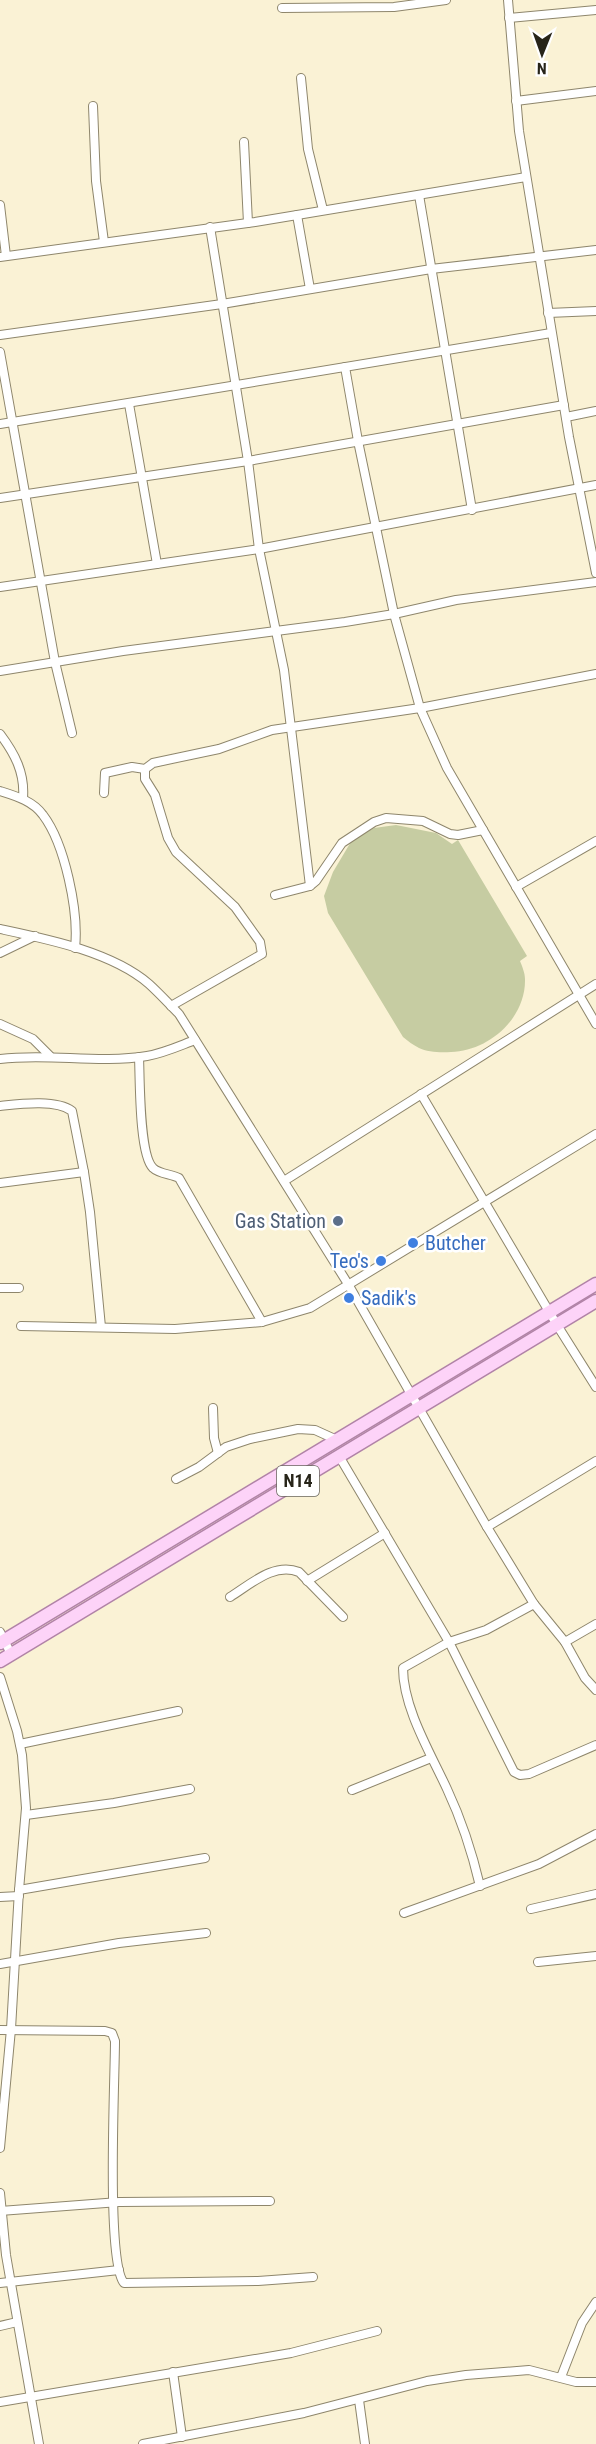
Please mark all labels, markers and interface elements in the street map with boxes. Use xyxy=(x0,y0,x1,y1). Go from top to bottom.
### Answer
north arrow xyxy=(512,24,572,84)
text: N xyxy=(537,59,547,78)
place label: Gas Station xyxy=(235,1209,326,1233)
marker: Gas Station xyxy=(331,1214,345,1228)
place label: Butcher xyxy=(425,1231,486,1255)
marker: Butcher xyxy=(406,1236,420,1250)
place label: Teo's xyxy=(330,1249,369,1273)
marker: Teo's xyxy=(374,1254,388,1268)
place label: Sadik's xyxy=(361,1286,416,1310)
marker: Sadik's xyxy=(342,1291,356,1305)
road number: N14 xyxy=(277,1466,319,1496)

